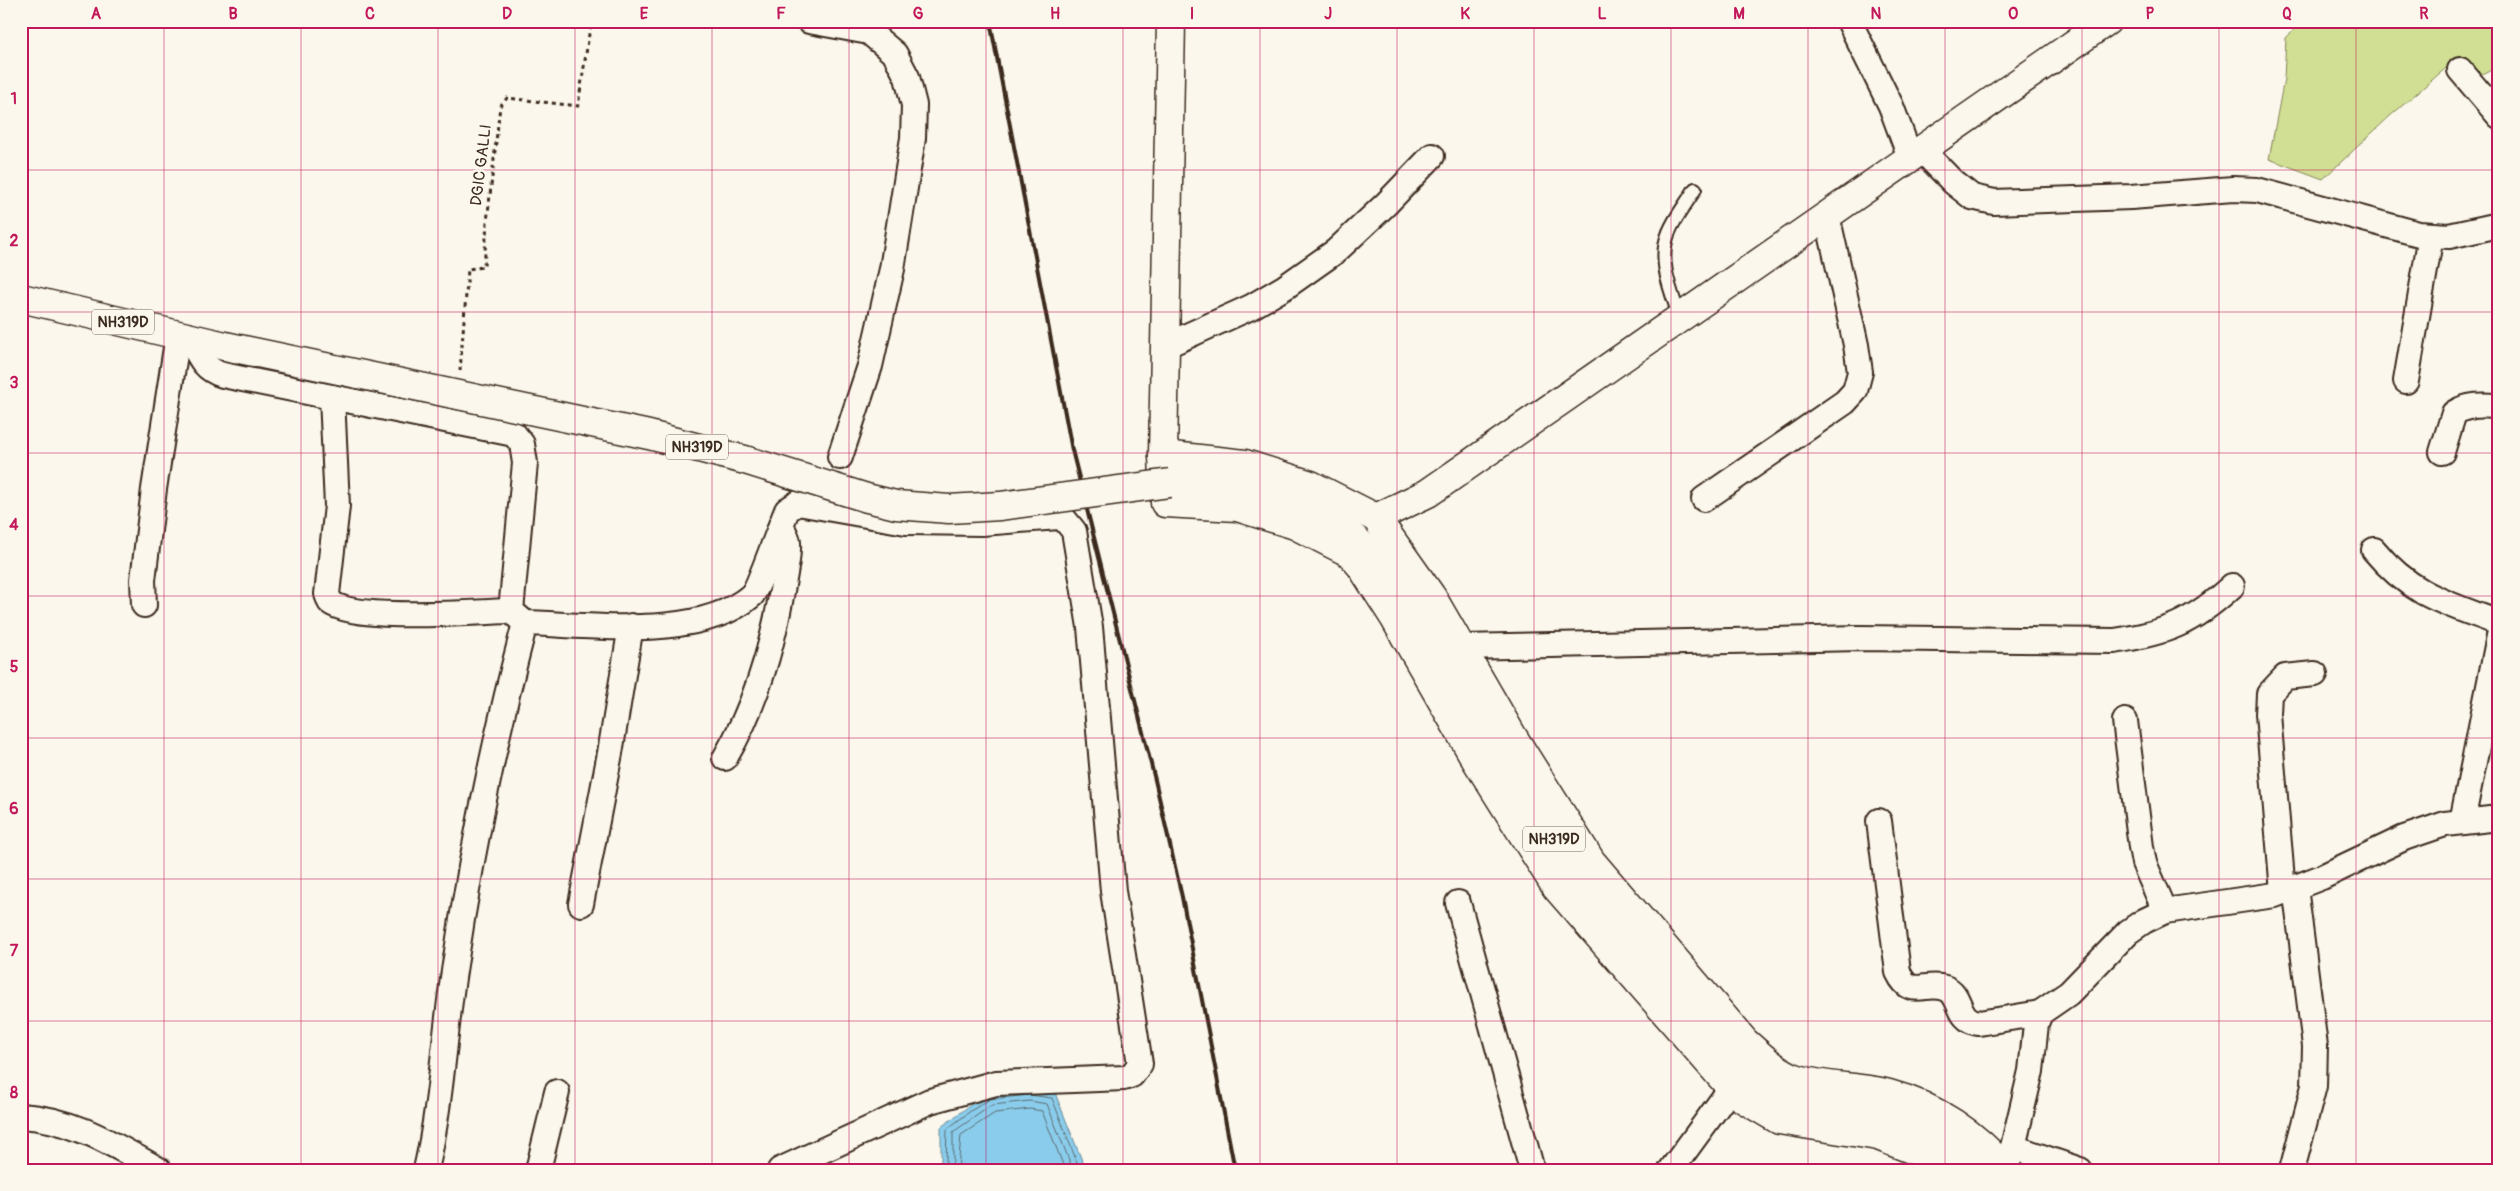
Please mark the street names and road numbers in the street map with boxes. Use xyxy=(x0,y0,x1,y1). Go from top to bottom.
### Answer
street label: DGIC GALLI xyxy=(466,123,496,207)
road number: NH319D xyxy=(92,310,154,334)
road number: NH319D xyxy=(666,434,728,460)
road number: NH319D xyxy=(1523,826,1585,852)

